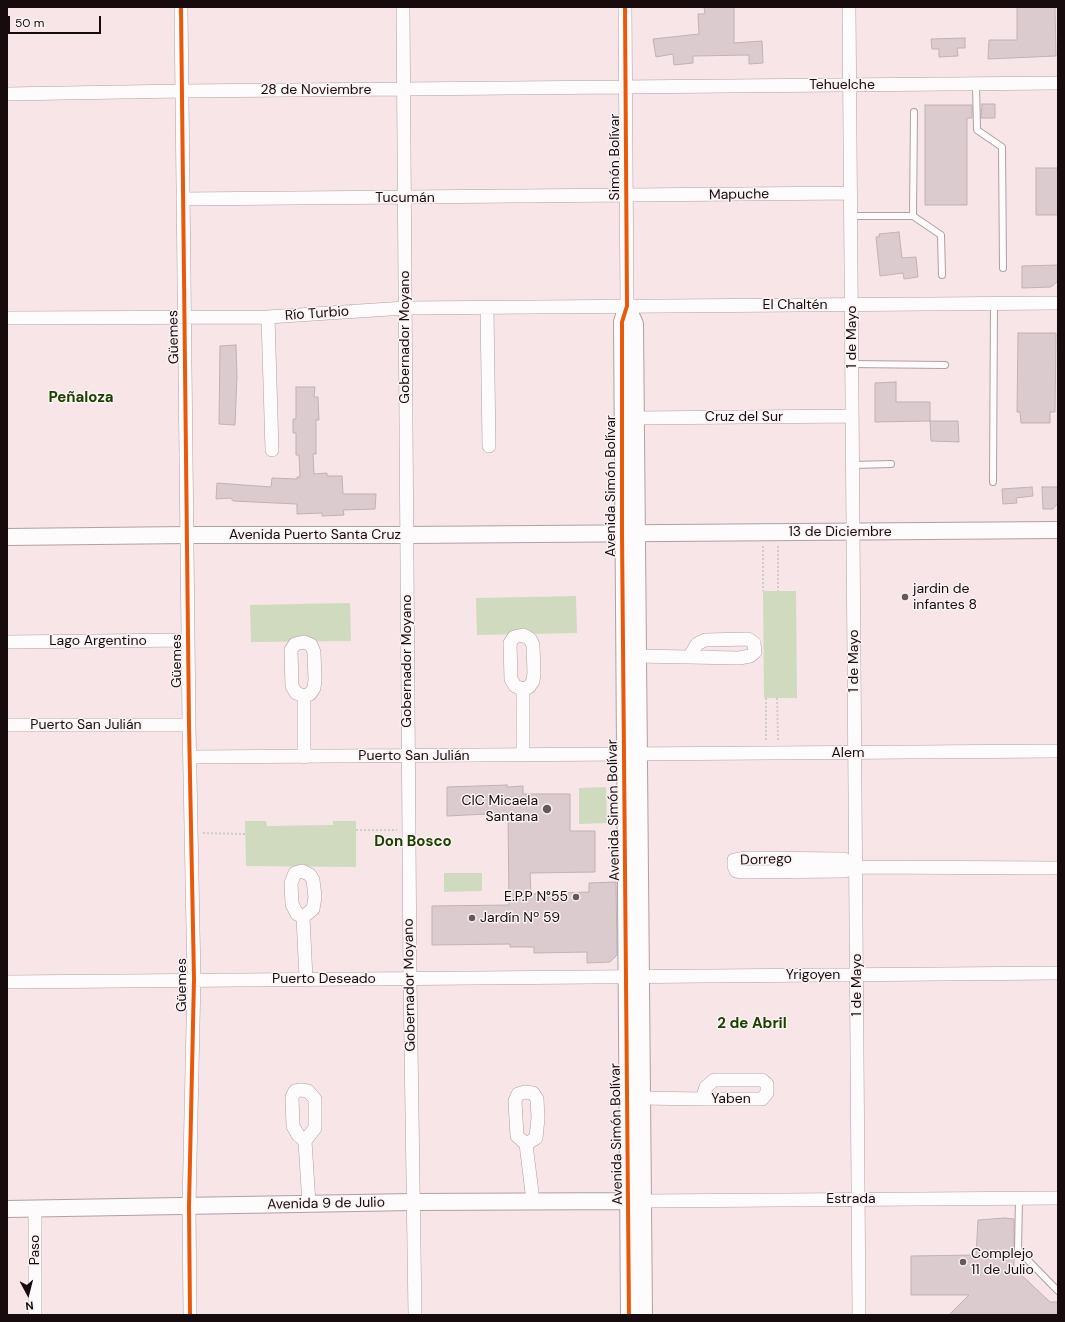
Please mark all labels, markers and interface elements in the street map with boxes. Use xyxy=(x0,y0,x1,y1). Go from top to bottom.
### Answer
scale bar xyxy=(10,8,103,34)
text: 50 m xyxy=(15,15,44,31)
street label: Tehuelche xyxy=(809,77,875,93)
street label: 28 de Noviembre xyxy=(261,82,371,98)
street label: Simón Bolívar xyxy=(607,114,623,200)
street label: Mapuche xyxy=(709,186,769,204)
street label: Tucumán xyxy=(375,190,435,206)
street label: Gobernador Moyano xyxy=(397,270,413,404)
street label: El Chaltén xyxy=(763,297,827,313)
street label: Río Turbio xyxy=(284,303,350,325)
street label: 1 de Mayo xyxy=(844,305,860,369)
street label: Güemes xyxy=(165,310,183,364)
district label: Peñaloza xyxy=(48,389,114,407)
street label: Cruz del Sur xyxy=(705,409,783,425)
street label: Avenida Simón Bolívar xyxy=(603,415,619,557)
street label: 13 de Diciembre xyxy=(788,524,892,540)
street label: Avenida Puerto Santa Cruz xyxy=(229,527,401,543)
place label: jardin de infantes 8 xyxy=(913,581,977,614)
marker: jardin de infantes 8 xyxy=(900,592,910,602)
street label: Gobernador Moyano xyxy=(399,594,415,728)
street label: 1 de Mayo xyxy=(846,629,862,693)
street label: Lago Argentino xyxy=(49,633,147,649)
street label: Güemes xyxy=(169,634,185,688)
street label: Puerto San Julián xyxy=(30,717,142,733)
street label: Avenida Simón Bolívar xyxy=(604,739,624,881)
street label: Alem xyxy=(832,745,864,761)
street label: Puerto San Julián xyxy=(358,748,470,764)
place label: CIC Micaela Santana xyxy=(461,793,538,826)
marker: CIC Micaela Santana xyxy=(541,803,553,815)
district label: Don Bosco xyxy=(374,833,452,851)
street label: Dorrego xyxy=(740,851,792,869)
place label: E.P.P N°55 xyxy=(504,889,568,905)
marker: E.P.P N°55 xyxy=(571,892,581,902)
place label: Jardín Nº 59 xyxy=(480,910,560,926)
marker: Jardín Nº 59 xyxy=(467,913,477,923)
street label: Gobernador Moyano xyxy=(400,918,420,1052)
street label: 1 de Mayo xyxy=(849,953,865,1017)
street label: Güemes xyxy=(174,958,190,1012)
street label: Yrigoyen xyxy=(786,967,840,983)
street label: Puerto Deseado xyxy=(272,971,376,987)
district label: 2 de Abril xyxy=(717,1015,787,1033)
street label: Avenida Simón Bolívar xyxy=(607,1063,627,1205)
street label: Yaben xyxy=(711,1091,751,1107)
street label: Estrada xyxy=(826,1191,876,1207)
street label: Avenida 9 de Julio xyxy=(267,1195,385,1213)
street label: Paso xyxy=(27,1235,43,1265)
place label: Complejo 11 de Julio xyxy=(971,1246,1034,1278)
marker: Complejo 11 de Julio xyxy=(958,1257,968,1267)
north arrow xyxy=(8,1274,48,1314)
text: N xyxy=(25,1298,34,1313)

